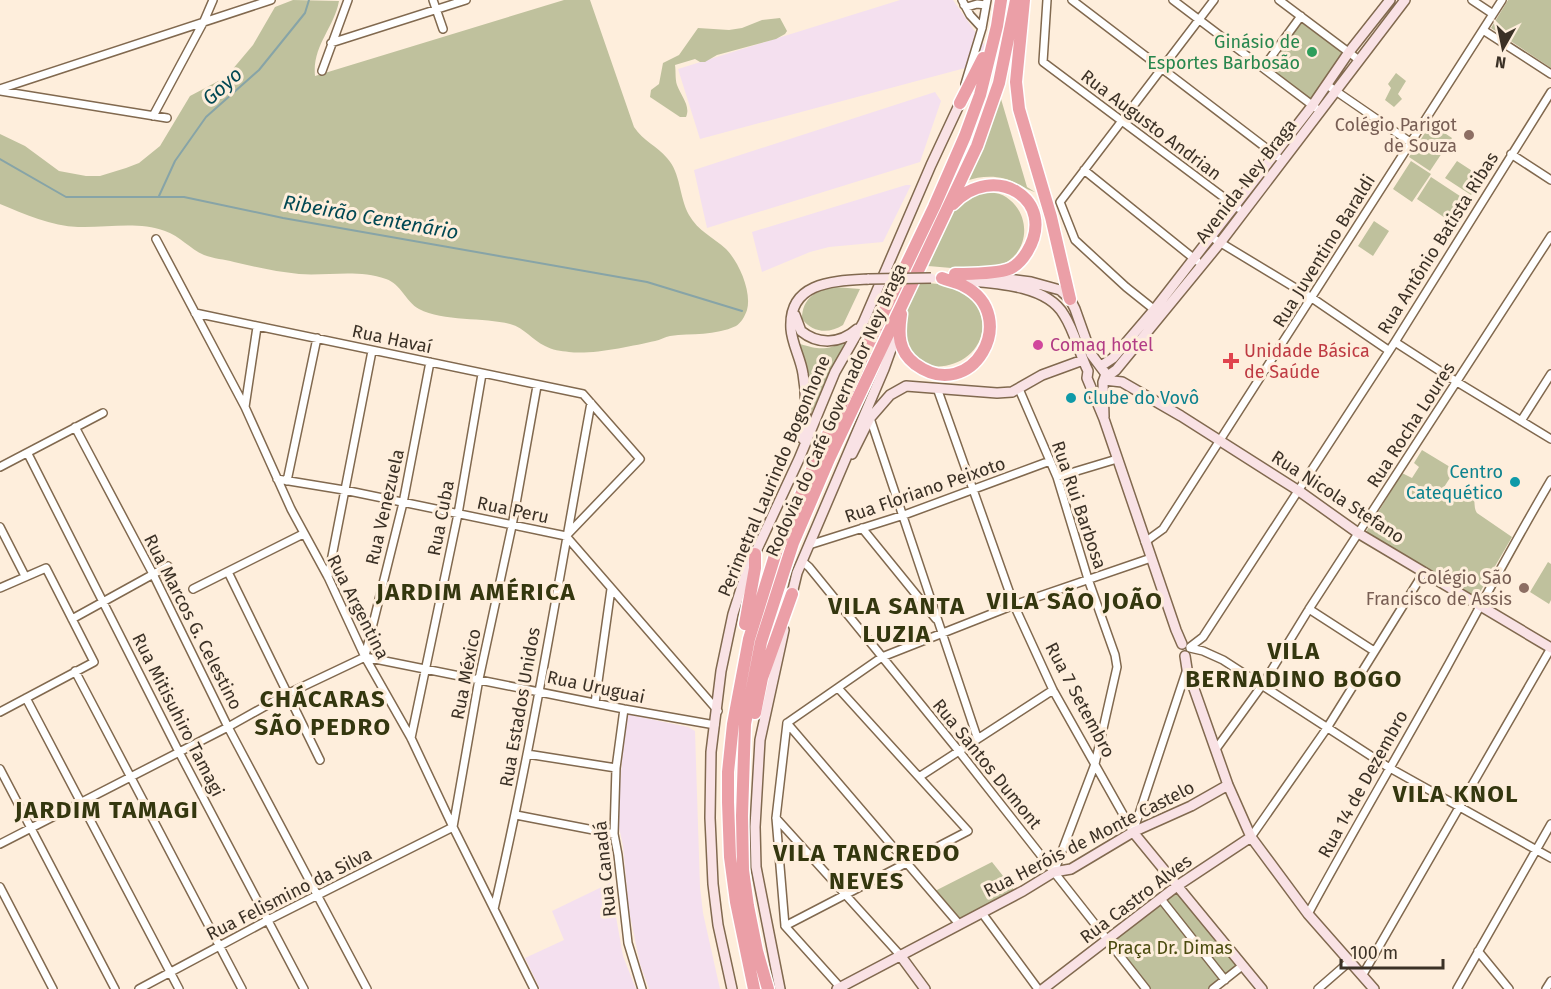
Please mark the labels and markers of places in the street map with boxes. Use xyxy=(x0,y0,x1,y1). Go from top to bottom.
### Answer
place label: Ginásio de Esportes Barbosão xyxy=(1147,31,1300,74)
marker: Ginásio de Esportes Barbosão xyxy=(1305,45,1319,59)
place label: Colégio Parigot de Souza xyxy=(1335,114,1457,157)
marker: Colégio Parigot de Souza xyxy=(1462,128,1476,142)
place label: Comaq hotel xyxy=(1050,334,1153,356)
marker: Comaq hotel xyxy=(1031,338,1045,352)
place label: Unidade Básica de Saúde xyxy=(1244,340,1370,383)
marker: Unidade Básica de Saúde xyxy=(1222,352,1240,370)
place label: Clube do Vovô xyxy=(1083,387,1199,409)
marker: Clube do Vovô xyxy=(1064,391,1078,405)
place label: Centro Catequético xyxy=(1406,461,1503,504)
marker: Centro Catequético xyxy=(1508,475,1522,489)
place label: Colégio São Francisco de Assis xyxy=(1366,567,1512,610)
marker: Colégio São Francisco de Assis xyxy=(1517,581,1531,595)

